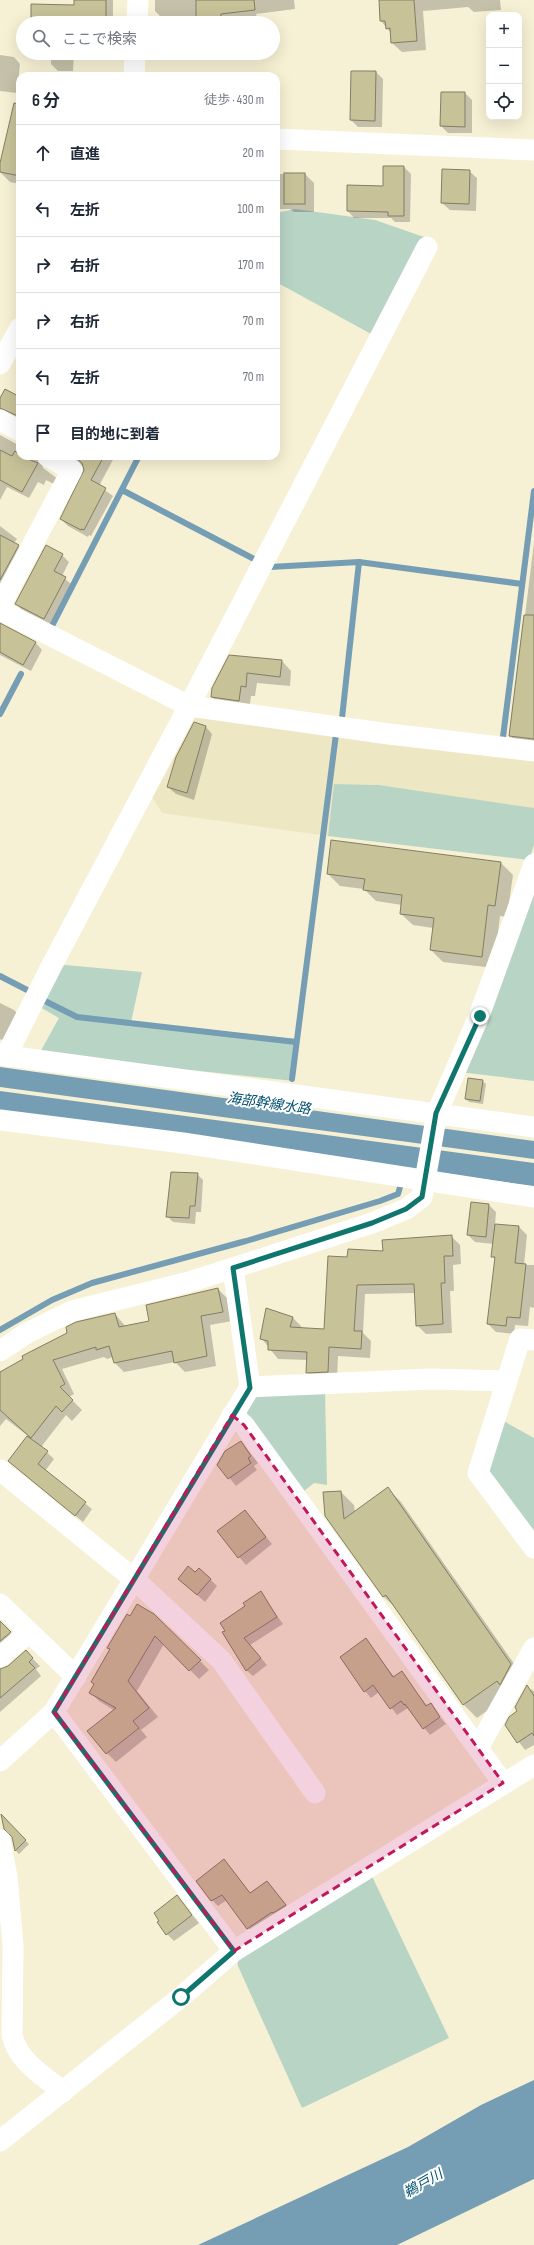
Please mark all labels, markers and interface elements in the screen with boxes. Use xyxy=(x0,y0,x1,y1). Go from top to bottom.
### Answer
map controls xyxy=(486,12,522,120)
button: + xyxy=(486,12,522,48)
search box xyxy=(16,16,280,60)
icon: search xyxy=(30,27,52,49)
text: ここで検索 xyxy=(62,30,137,49)
button: − xyxy=(486,48,522,84)
button: locate xyxy=(486,84,522,120)
text: 6 分 xyxy=(32,91,60,111)
text: 徒歩 · 430 m xyxy=(204,92,264,108)
icon: ahead xyxy=(32,142,54,164)
text: 直進 xyxy=(70,145,100,164)
text: 20 m xyxy=(242,145,264,161)
icon: left xyxy=(32,198,54,220)
text: 左折 xyxy=(70,201,100,220)
text: 100 m xyxy=(237,201,264,217)
icon: right xyxy=(32,254,54,276)
text: 右折 xyxy=(70,257,100,276)
text: 170 m xyxy=(238,257,264,273)
icon: right xyxy=(32,310,54,332)
text: 右折 xyxy=(70,313,100,332)
text: 70 m xyxy=(243,313,264,329)
icon: left xyxy=(32,366,54,388)
text: 左折 xyxy=(70,369,100,388)
text: 70 m xyxy=(243,369,264,385)
icon: arrive xyxy=(32,422,54,444)
text: 目的地に到着 xyxy=(70,425,160,444)
route end xyxy=(471,1007,489,1025)
water label: 海部幹線水路 xyxy=(226,1089,313,1118)
route start xyxy=(172,1988,190,2006)
water label: 鵜戸川 xyxy=(401,2165,447,2201)

